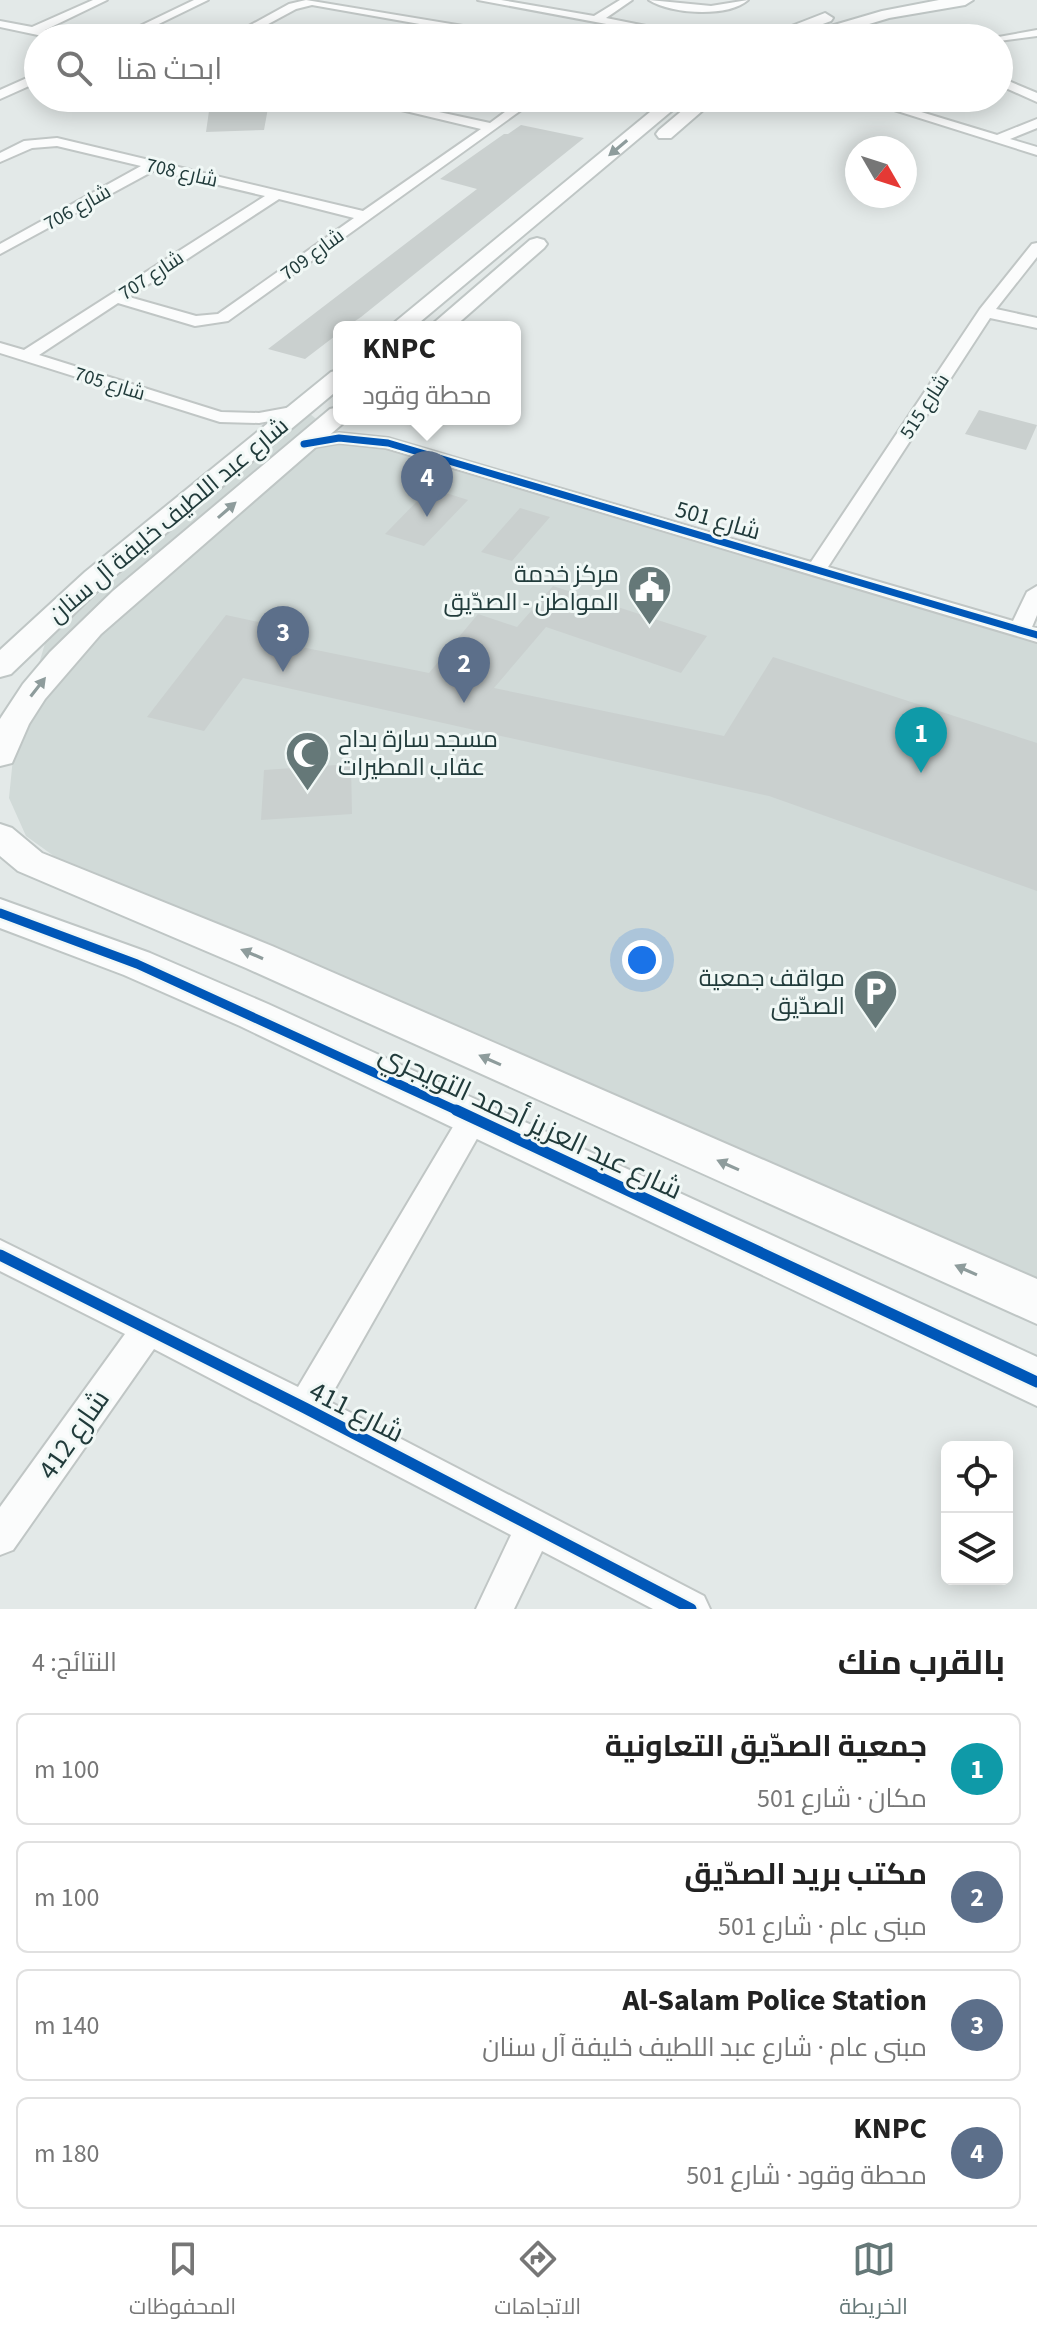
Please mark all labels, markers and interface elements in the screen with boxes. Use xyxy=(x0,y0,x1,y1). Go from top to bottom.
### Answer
search box xyxy=(24,24,1013,112)
icon: search xyxy=(52,46,96,90)
text: ابحث هنا xyxy=(116,48,222,91)
north arrow xyxy=(845,136,917,208)
one-way arrow xyxy=(608,139,628,156)
street label: شارع 708 xyxy=(143,151,220,195)
street label: شارع 706 xyxy=(39,178,116,238)
street label: شارع 709 xyxy=(275,222,350,287)
street label: شارع 707 xyxy=(113,244,190,307)
popup xyxy=(333,321,521,425)
text: KNPC xyxy=(362,327,436,370)
street label: شارع 705 xyxy=(71,360,149,408)
street label: شارع 515 xyxy=(893,368,956,445)
text: محطة وقود xyxy=(362,377,492,414)
street label: شارع عبد اللطيف خليفة آل سنان xyxy=(40,409,296,632)
pin: 4 xyxy=(401,451,453,517)
street label: شارع 501 xyxy=(671,492,765,549)
one-way arrow xyxy=(218,501,237,519)
place label: مركز خدمة المواطن - الصدّيق xyxy=(443,557,619,620)
public building icon: مركز خدمة المواطن - الصدّيق xyxy=(626,564,674,627)
pin: 3 xyxy=(257,606,309,672)
pin: 2 xyxy=(438,637,490,703)
one-way arrow xyxy=(30,677,46,697)
pin: 1 xyxy=(895,707,947,773)
place label: مسجد سارة بداح عقاب المطيرات xyxy=(338,722,498,785)
mosque icon: مسجد سارة بداح عقاب المطيرات xyxy=(283,729,331,792)
your location xyxy=(622,940,662,980)
one-way arrow xyxy=(241,948,264,961)
place label: مواقف جمعية الصدّيق xyxy=(699,961,845,1024)
parking icon: مواقف جمعية الصدّيق xyxy=(852,968,900,1031)
street label: شارع عبد العزيز أحمد التويجري xyxy=(372,1034,689,1211)
one-way arrow xyxy=(478,1053,502,1066)
one-way arrow xyxy=(716,1158,740,1171)
one-way arrow xyxy=(954,1263,978,1276)
street label: شارع 411 xyxy=(302,1371,411,1453)
street label: شارع 412 xyxy=(28,1381,119,1488)
map controls xyxy=(941,1441,1013,1585)
button: locate xyxy=(941,1441,1013,1513)
button: layers xyxy=(941,1513,1013,1585)
text: بالقرب منك xyxy=(838,1639,1005,1688)
text: النتائج: 4 xyxy=(32,1644,117,1681)
text: جمعية الصدّيق التعاونية xyxy=(605,1725,927,1768)
text: 100 m xyxy=(34,1751,100,1788)
text: 1 xyxy=(970,1751,984,1788)
text: مكان · شارع 501 xyxy=(757,1780,927,1817)
text: مكتب بريد الصدّيق xyxy=(684,1853,927,1896)
text: 100 m xyxy=(34,1879,100,1916)
text: 2 xyxy=(970,1879,984,1916)
text: مبنى عام · شارع 501 xyxy=(718,1908,927,1945)
text: Al-Salam Police Station xyxy=(622,1979,927,2022)
text: 140 m xyxy=(34,2007,100,2044)
text: 3 xyxy=(970,2007,984,2044)
text: مبنى عام · شارع عبد اللطيف خليفة آل سنان xyxy=(482,2029,927,2066)
text: KNPC xyxy=(853,2107,927,2150)
text: 180 m xyxy=(34,2135,100,2172)
text: 4 xyxy=(970,2135,984,2172)
text: محطة وقود · شارع 501 xyxy=(686,2157,927,2194)
tab: المحفوظات xyxy=(129,2237,236,2327)
tab: الاتجاهات xyxy=(494,2237,581,2327)
tab: الخريطة xyxy=(839,2237,908,2327)

